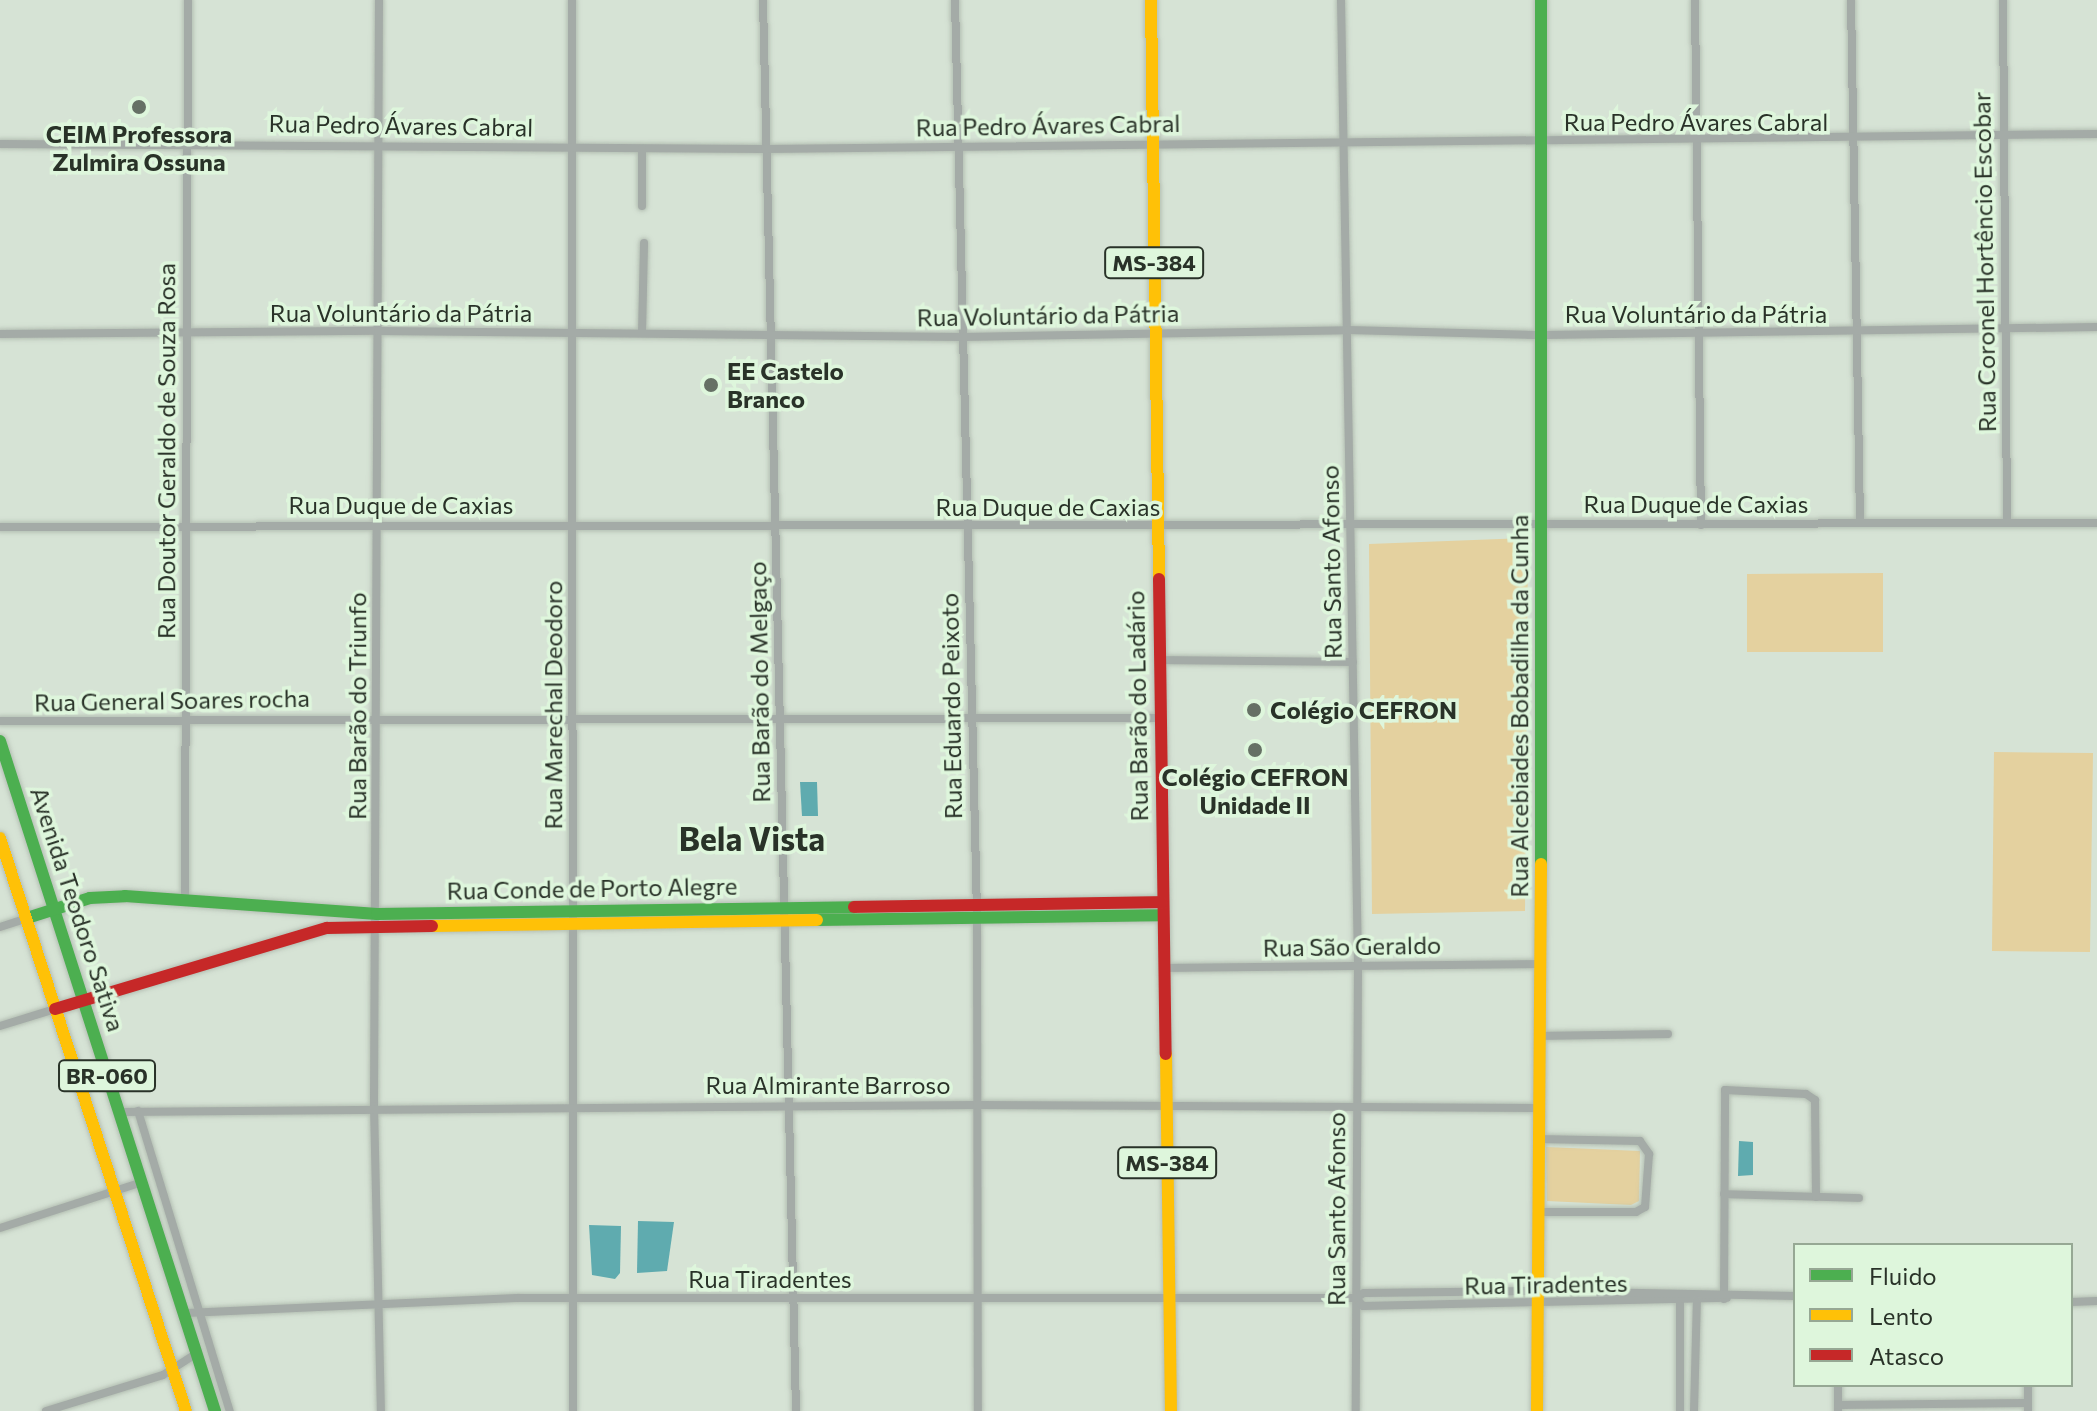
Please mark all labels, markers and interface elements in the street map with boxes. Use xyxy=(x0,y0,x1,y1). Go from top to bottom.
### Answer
street label: Rua Coronel Hortêncio Escobar xyxy=(1967,92,2001,432)
marker: CEIM Professora Zulmira Ossuna xyxy=(130,98,148,116)
street label: Rua Pedro Ávares Cabral xyxy=(268,108,534,142)
street label: Rua Pedro Ávares Cabral xyxy=(915,108,1181,142)
street label: Rua Pedro Ávares Cabral xyxy=(1564,108,1828,136)
place label: CEIM Professora Zulmira Ossuna xyxy=(46,120,232,176)
road number: MS-384 xyxy=(1104,245,1204,281)
street label: Rua Doutor Geraldo de Souza Rosa xyxy=(152,263,180,639)
street label: Rua Voluntário da Pátria xyxy=(917,298,1179,332)
street label: Rua Voluntário da Pátria xyxy=(270,299,532,327)
street label: Rua Voluntário da Pátria xyxy=(1565,300,1827,328)
place label: EE Castelo Branco xyxy=(727,357,844,413)
marker: EE Castelo Branco xyxy=(702,376,720,394)
street label: Rua Santo Afonso xyxy=(1315,465,1347,659)
street label: Rua Duque de Caxias xyxy=(1584,490,1808,518)
street label: Rua Duque de Caxias xyxy=(289,491,513,519)
street label: Rua Duque de Caxias xyxy=(936,493,1160,521)
street label: Rua Alcebiades Bobadilha da Cunha xyxy=(1505,514,1533,898)
street label: Rua Barão do Melgaço xyxy=(742,561,776,803)
street label: Rua Marechal Deodoro xyxy=(539,581,567,829)
street label: Rua Barão do Ladário xyxy=(1121,590,1153,822)
street label: Rua Barão do Triunfo xyxy=(343,592,371,820)
street label: Rua Eduardo Peixoto xyxy=(935,593,967,819)
street label: Rua General Soares rocha xyxy=(34,683,310,717)
place label: Colégio CEFRON xyxy=(1270,696,1457,724)
marker: Colégio CEFRON xyxy=(1245,701,1263,719)
marker: Colégio CEFRON Unidade II xyxy=(1246,741,1264,759)
place label: Colégio CEFRON Unidade II xyxy=(1162,763,1348,819)
street label: Avenida Teodoro Sativa xyxy=(25,783,131,1035)
district label: Bela Vista xyxy=(679,819,825,857)
street label: Rua Conde de Porto Alegre xyxy=(446,871,738,905)
street label: Rua São Geraldo xyxy=(1263,930,1441,962)
road number: BR-060 xyxy=(57,1058,157,1094)
street label: Rua Almirante Barroso xyxy=(705,1071,951,1099)
street label: Rua Santo Afonso xyxy=(1322,1112,1350,1306)
road number: MS-384 xyxy=(1117,1145,1217,1181)
legend xyxy=(1793,1243,2073,1387)
text: Fluido xyxy=(1869,1261,1937,1290)
street label: Rua Tiradentes xyxy=(688,1265,852,1293)
street label: Rua Tiradentes xyxy=(1464,1268,1628,1300)
text: Lento xyxy=(1869,1301,1933,1330)
text: Atasco xyxy=(1869,1341,1944,1370)

